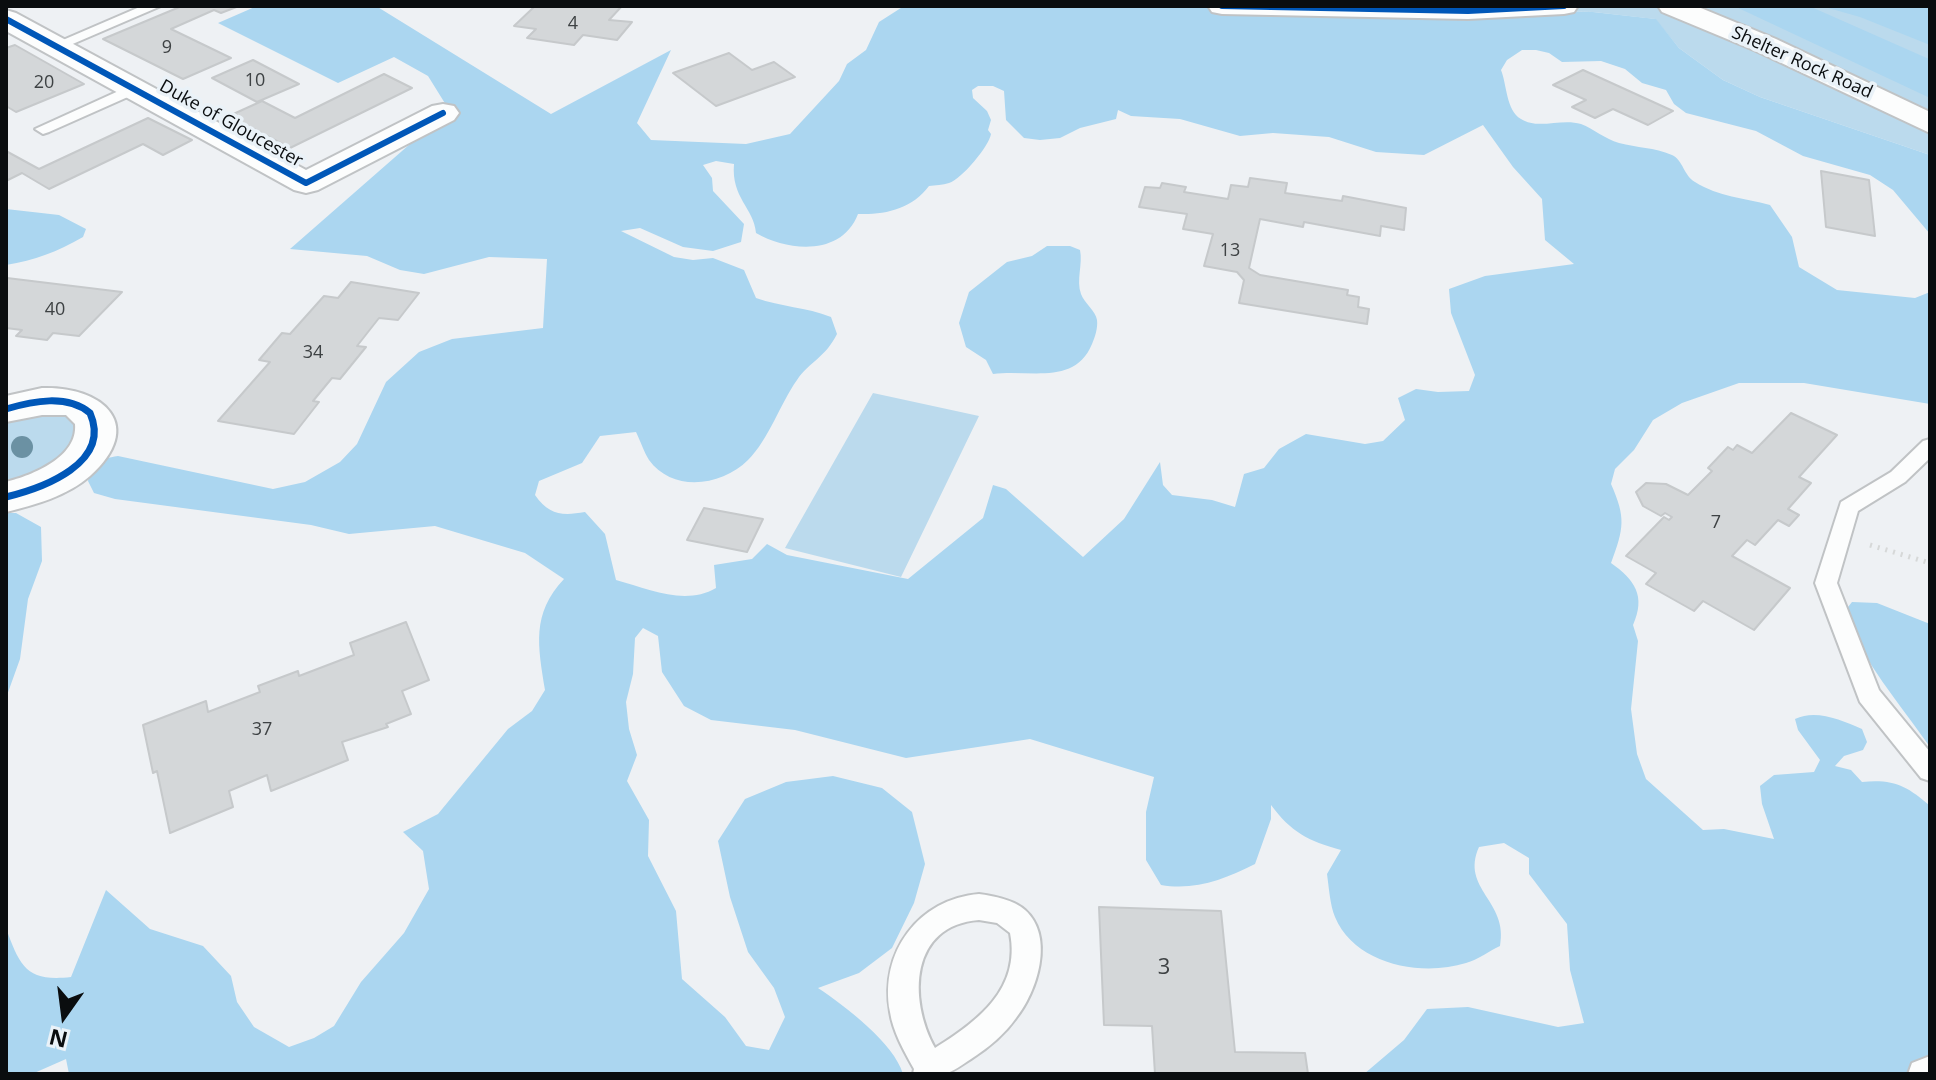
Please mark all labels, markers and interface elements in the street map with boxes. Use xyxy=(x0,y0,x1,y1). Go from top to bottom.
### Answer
house number: 4 xyxy=(568,13,578,35)
street label: Shelter Rock Road xyxy=(1728,22,1876,104)
house number: 9 xyxy=(162,37,172,59)
house number: 10 xyxy=(245,70,265,92)
house number: 20 xyxy=(34,72,54,94)
street label: Duke of Gloucester xyxy=(156,76,306,172)
house number: 13 xyxy=(1220,240,1240,262)
house number: 40 xyxy=(45,299,65,321)
house number: 34 xyxy=(303,342,323,364)
house number: 7 xyxy=(1711,512,1721,534)
house number: 37 xyxy=(252,719,272,741)
house number: 3 xyxy=(1158,955,1170,981)
north arrow xyxy=(24,976,104,1056)
text: N xyxy=(46,1023,71,1056)

